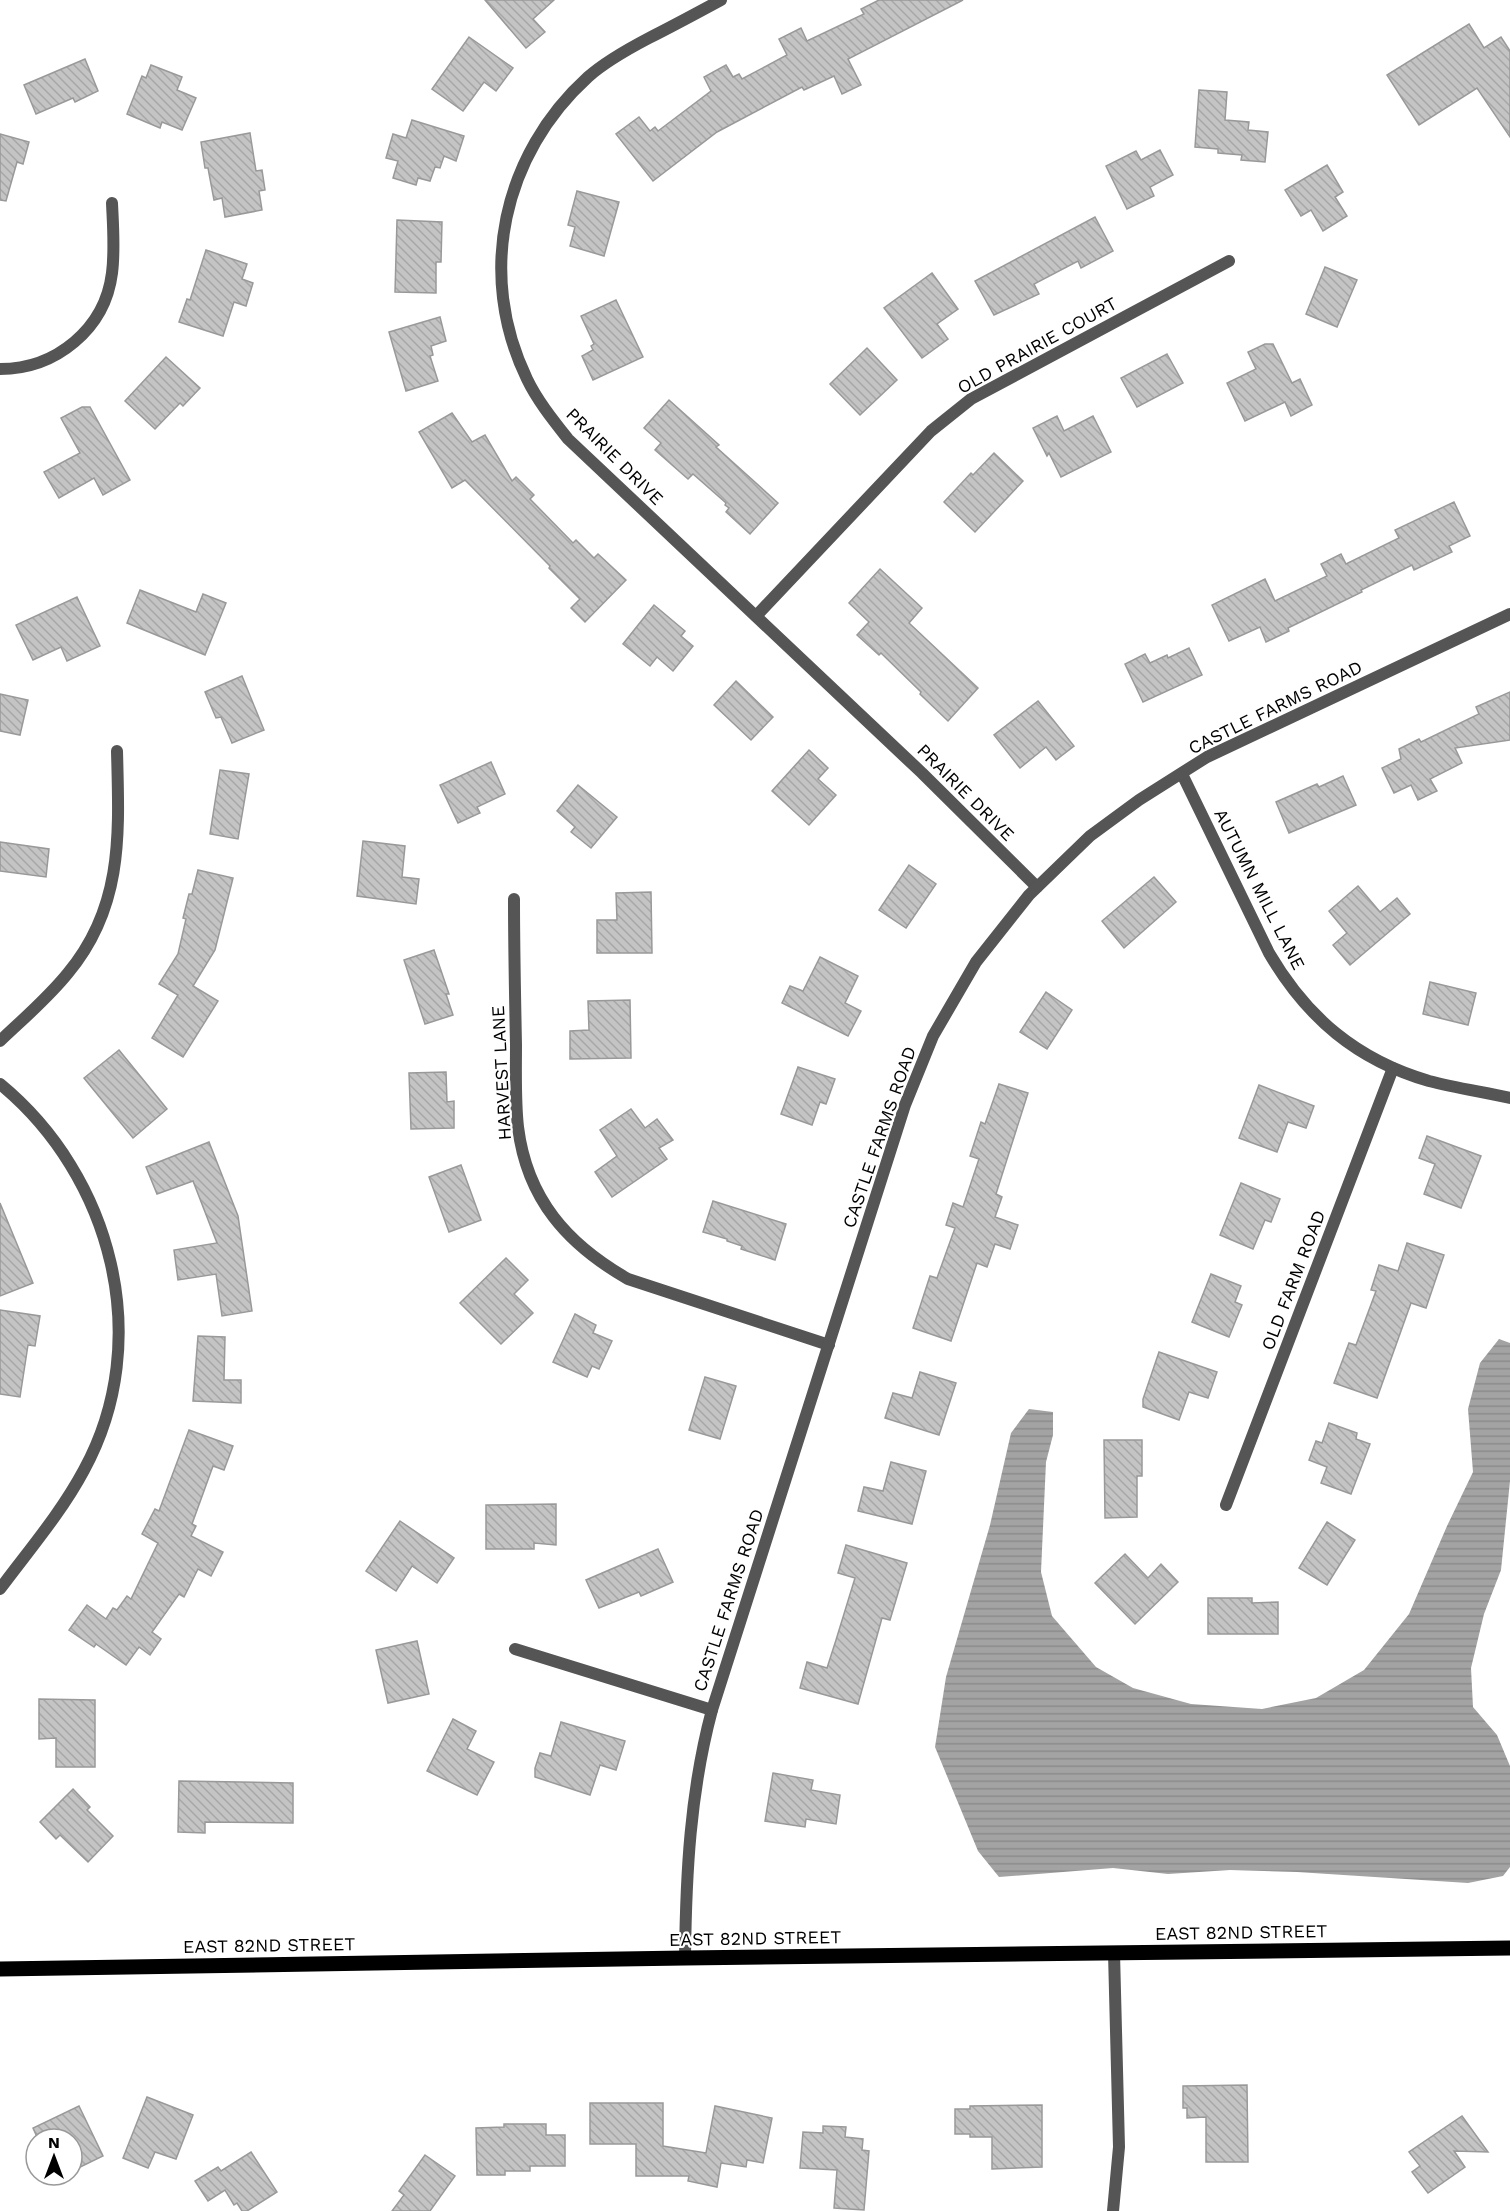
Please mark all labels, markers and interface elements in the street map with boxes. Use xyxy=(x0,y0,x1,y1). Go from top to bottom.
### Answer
street label: OLD PRAIRIE COURT xyxy=(953,292,1121,398)
street label: PRAIRIE DRIVE xyxy=(562,403,668,509)
street label: CASTLE FARMS ROAD xyxy=(1185,656,1365,758)
street label: PRAIRIE DRIVE xyxy=(913,739,1019,845)
street label: AUTUMN MILL LANE xyxy=(1210,805,1310,973)
street label: HARVEST LANE xyxy=(487,1005,515,1141)
street label: CASTLE FARMS ROAD xyxy=(838,1043,920,1231)
street label: OLD FARM ROAD xyxy=(1257,1207,1329,1353)
street label: CASTLE FARMS ROAD xyxy=(689,1506,767,1694)
street label: EAST 82ND STREET xyxy=(1155,1920,1327,1944)
street label: EAST 82ND STREET xyxy=(669,1926,841,1950)
street label: EAST 82ND STREET xyxy=(183,1933,355,1957)
north arrow xyxy=(24,2127,84,2187)
text: N xyxy=(48,2133,60,2152)

